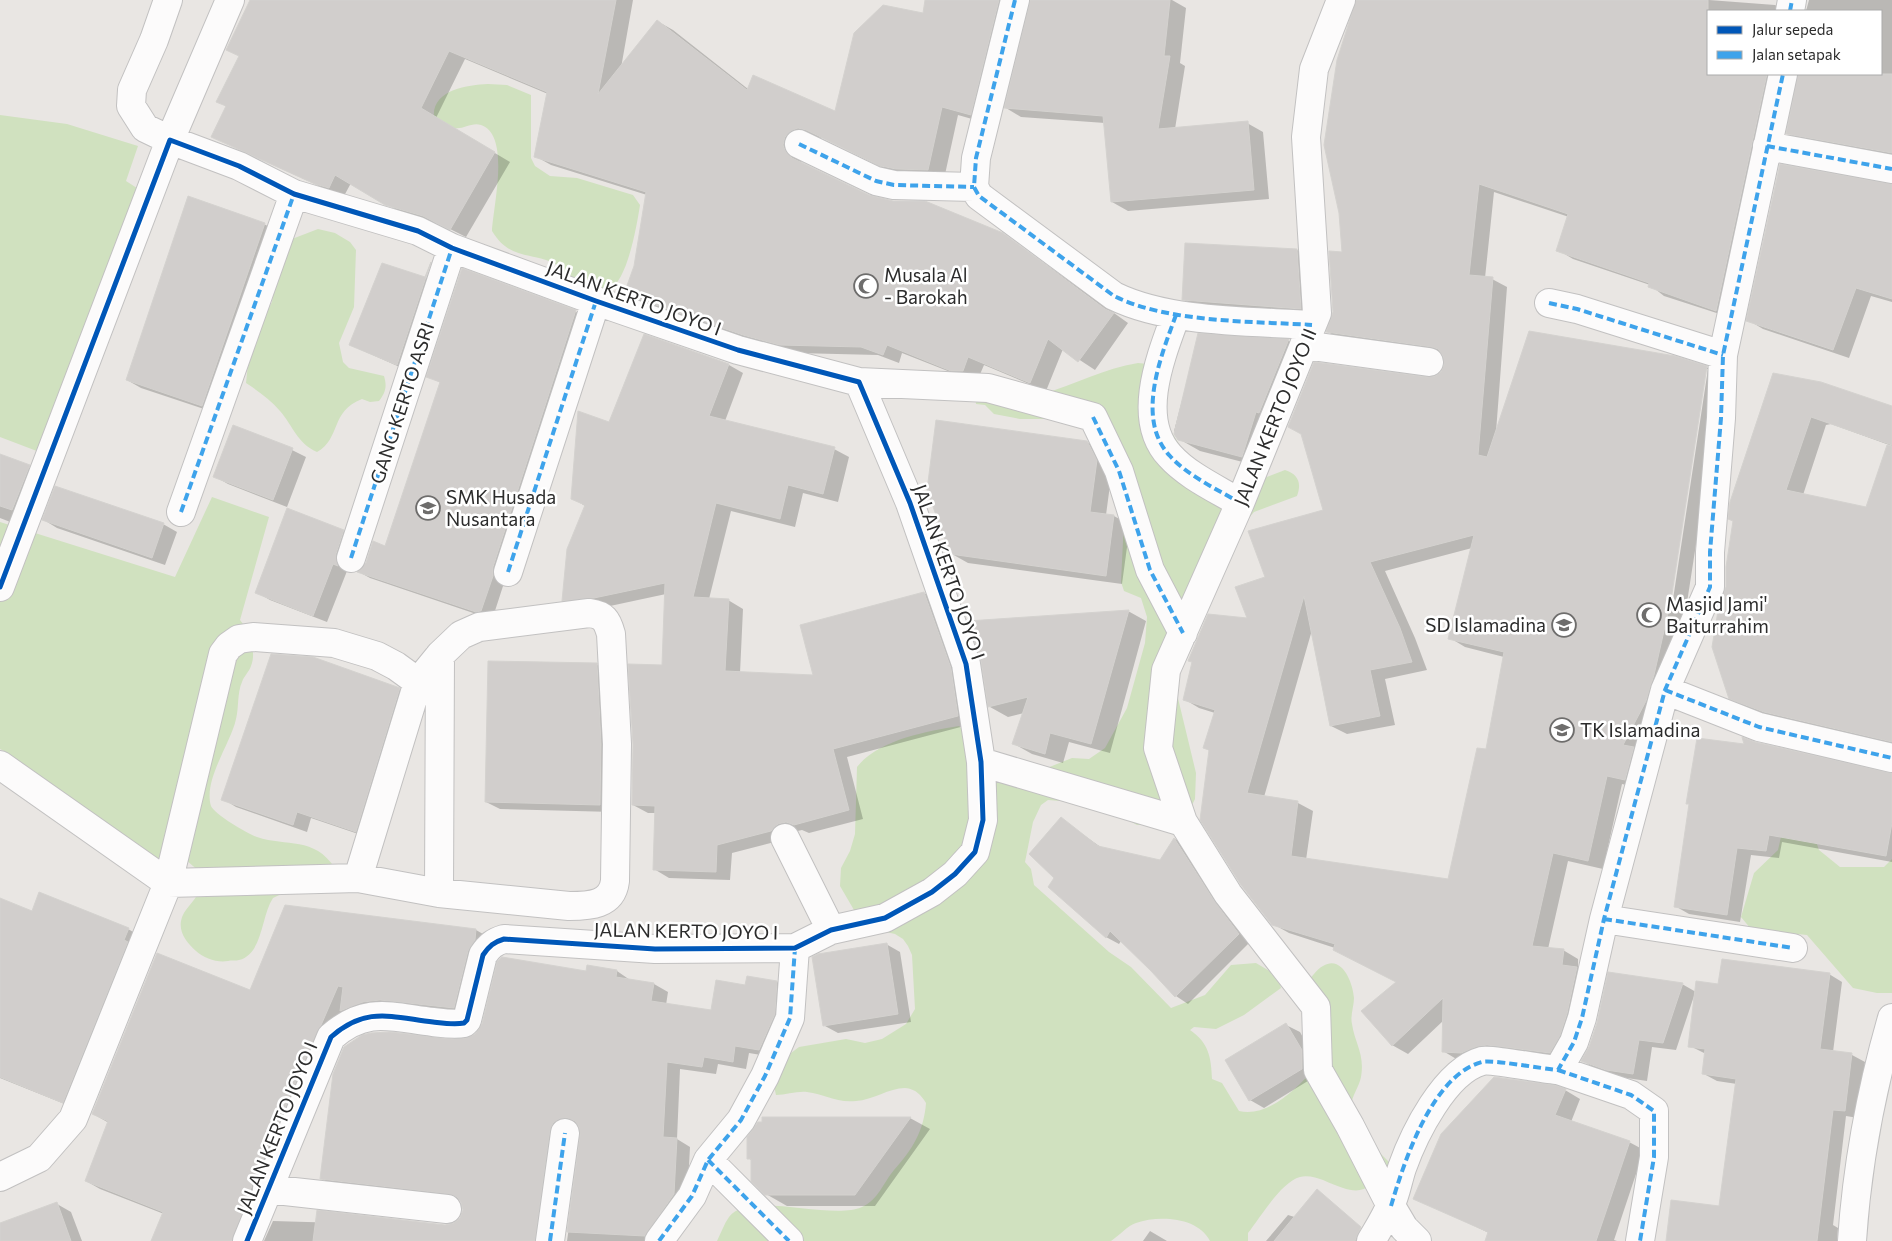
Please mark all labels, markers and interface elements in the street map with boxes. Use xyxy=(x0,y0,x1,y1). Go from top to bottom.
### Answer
legend xyxy=(1707,10,1882,75)
text: Jalur sepeda xyxy=(1752,20,1833,38)
text: Jalan setapak xyxy=(1752,45,1841,63)
street label: JALAN KERTO JOYO I xyxy=(544,255,725,340)
place label: Musala Al - Barokah xyxy=(884,263,968,308)
mosque icon: Musala Al - Barokah xyxy=(853,273,879,299)
street label: GANG KERTO ASRI xyxy=(365,319,438,486)
street label: JALAN KERTO JOYO II xyxy=(1228,325,1321,509)
street label: JALAN KERTO JOYO I xyxy=(909,481,990,663)
place label: SMK Husada Nusantara xyxy=(446,485,556,530)
school or university icon: SMK Husada Nusantara xyxy=(415,495,441,521)
place label: Masjid Jami' Baiturrahim xyxy=(1666,592,1769,637)
mosque icon: Masjid Jami' Baiturrahim xyxy=(1636,602,1662,628)
school or university icon: SD Islamadina xyxy=(1551,612,1577,638)
place label: SD Islamadina xyxy=(1425,613,1546,636)
school or university icon: TK Islamadina xyxy=(1549,717,1575,743)
place label: TK Islamadina xyxy=(1580,718,1700,741)
street label: JALAN KERTO JOYO I xyxy=(594,917,778,944)
street label: JALAN KERTO JOYO I xyxy=(231,1038,322,1218)

